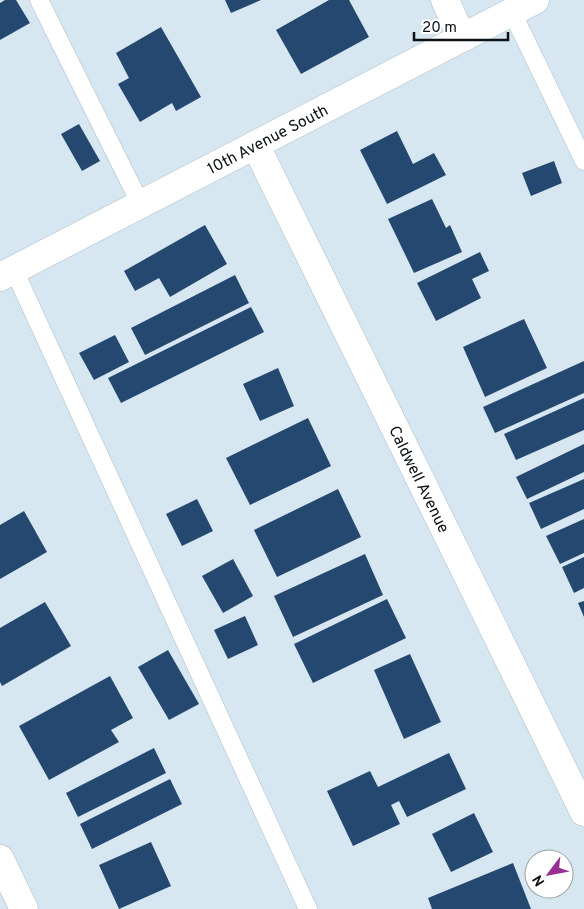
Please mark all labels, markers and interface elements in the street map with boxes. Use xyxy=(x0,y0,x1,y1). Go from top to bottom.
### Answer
scale bar xyxy=(414,10,508,42)
text: 20 m xyxy=(422,19,457,38)
street label: 10th Avenue South xyxy=(204,101,332,180)
street label: Caldwell Avenue xyxy=(383,423,453,537)
north arrow xyxy=(524,849,574,899)
text: N xyxy=(529,871,549,889)

